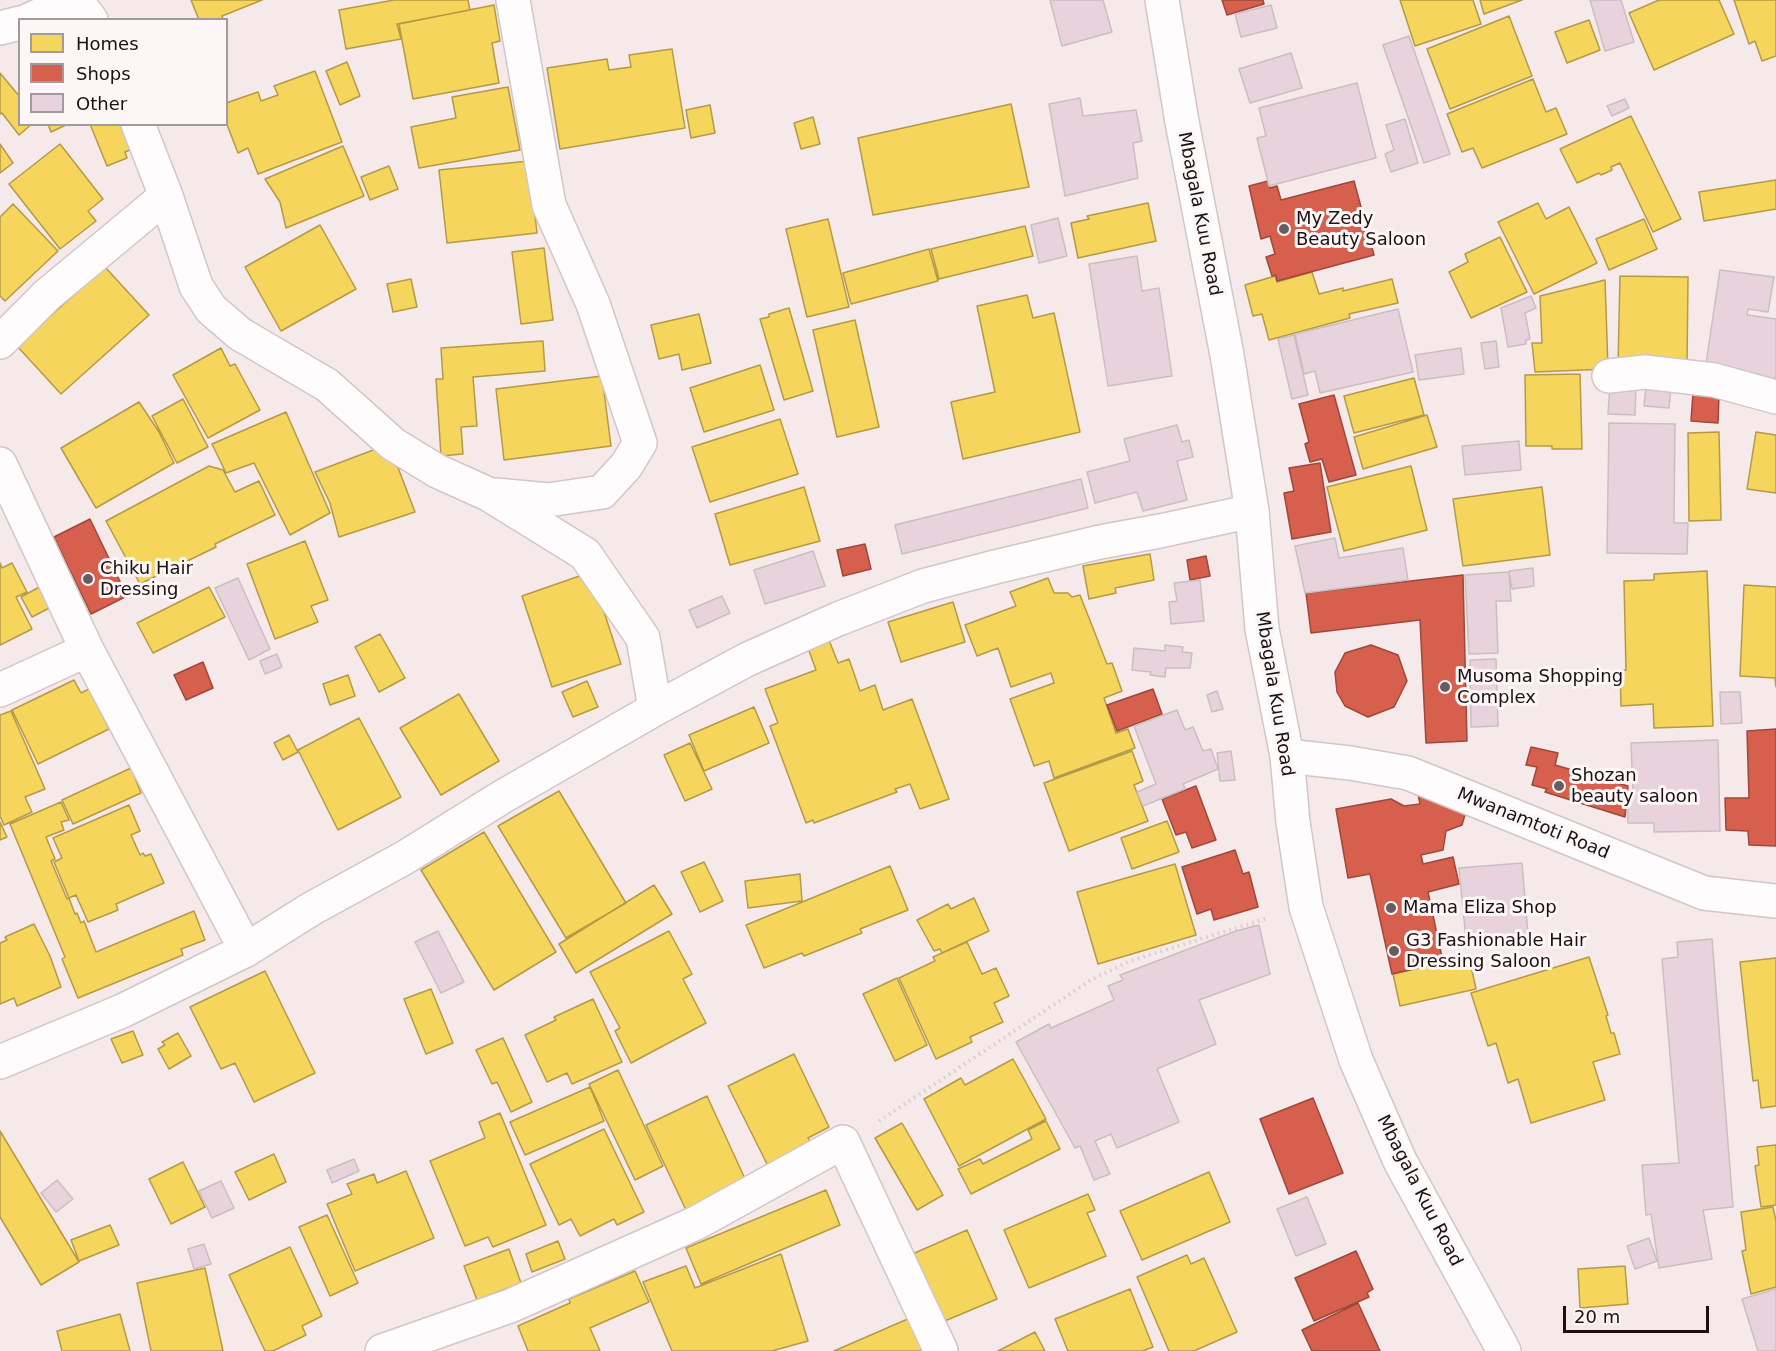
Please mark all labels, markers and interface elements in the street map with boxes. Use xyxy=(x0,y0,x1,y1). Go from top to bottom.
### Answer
legend xyxy=(18,18,228,126)
text: Homes xyxy=(76,33,139,54)
text: Shops xyxy=(76,63,131,84)
text: Other xyxy=(76,93,127,114)
street label: Mbagala Kuu Road xyxy=(1172,130,1226,298)
place label: My Zedy Beauty Saloon xyxy=(1296,208,1426,250)
marker: My Zedy Beauty Saloon xyxy=(1277,222,1291,236)
place label: Chiku Hair Dressing xyxy=(100,558,193,600)
marker: Chiku Hair Dressing xyxy=(81,572,95,586)
street label: Mbagala Kuu Road xyxy=(1250,610,1298,778)
place label: Musoma Shopping Complex xyxy=(1457,666,1623,708)
marker: Musoma Shopping Complex xyxy=(1438,680,1452,694)
place label: Shozan beauty saloon xyxy=(1571,765,1698,808)
marker: Shozan beauty saloon xyxy=(1552,779,1566,793)
street label: Mwanamtoti Road xyxy=(1454,784,1612,864)
place label: Mama Eliza Shop xyxy=(1403,897,1557,919)
marker: Mama Eliza Shop xyxy=(1384,901,1398,915)
place label: G3 Fashionable Hair Dressing Saloon xyxy=(1406,930,1586,972)
marker: G3 Fashionable Hair Dressing Saloon xyxy=(1387,944,1401,958)
street label: Mbagala Kuu Road xyxy=(1372,1112,1466,1270)
scale bar xyxy=(1566,1294,1712,1332)
text: 20 m xyxy=(1574,1306,1620,1327)

